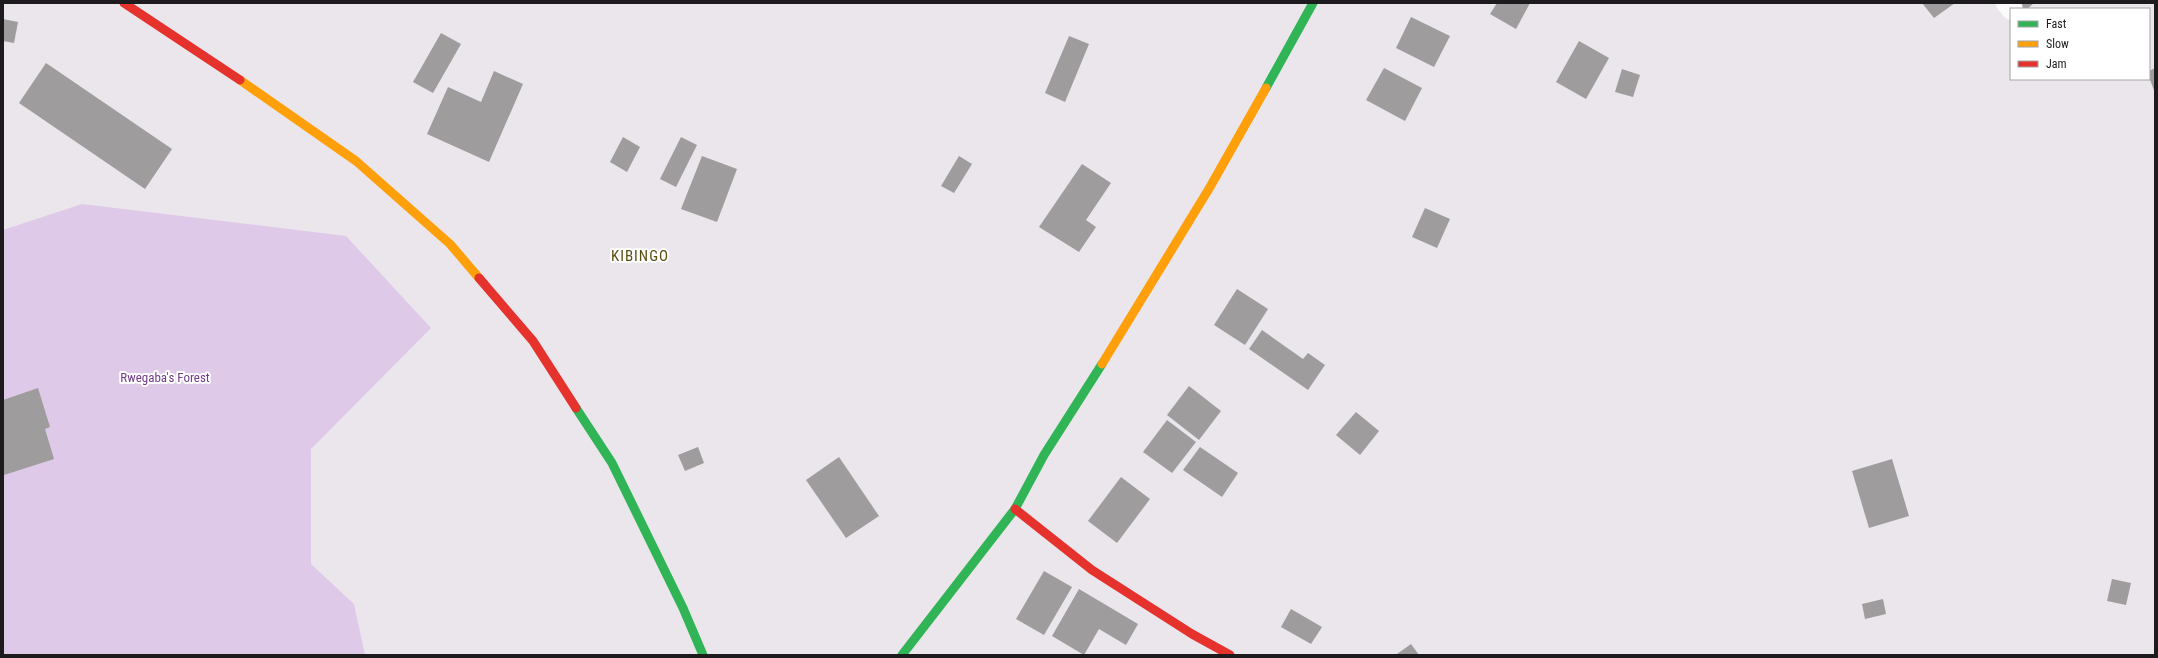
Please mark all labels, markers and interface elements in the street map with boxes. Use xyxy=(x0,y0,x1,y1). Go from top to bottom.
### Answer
legend xyxy=(2010,8,2150,80)
text: Fast xyxy=(2046,17,2067,31)
text: Slow xyxy=(2046,37,2069,51)
text: Jam xyxy=(2046,57,2067,71)
district label: KIBINGO xyxy=(611,247,669,265)
park label: Rwegaba's Forest xyxy=(120,370,210,385)

